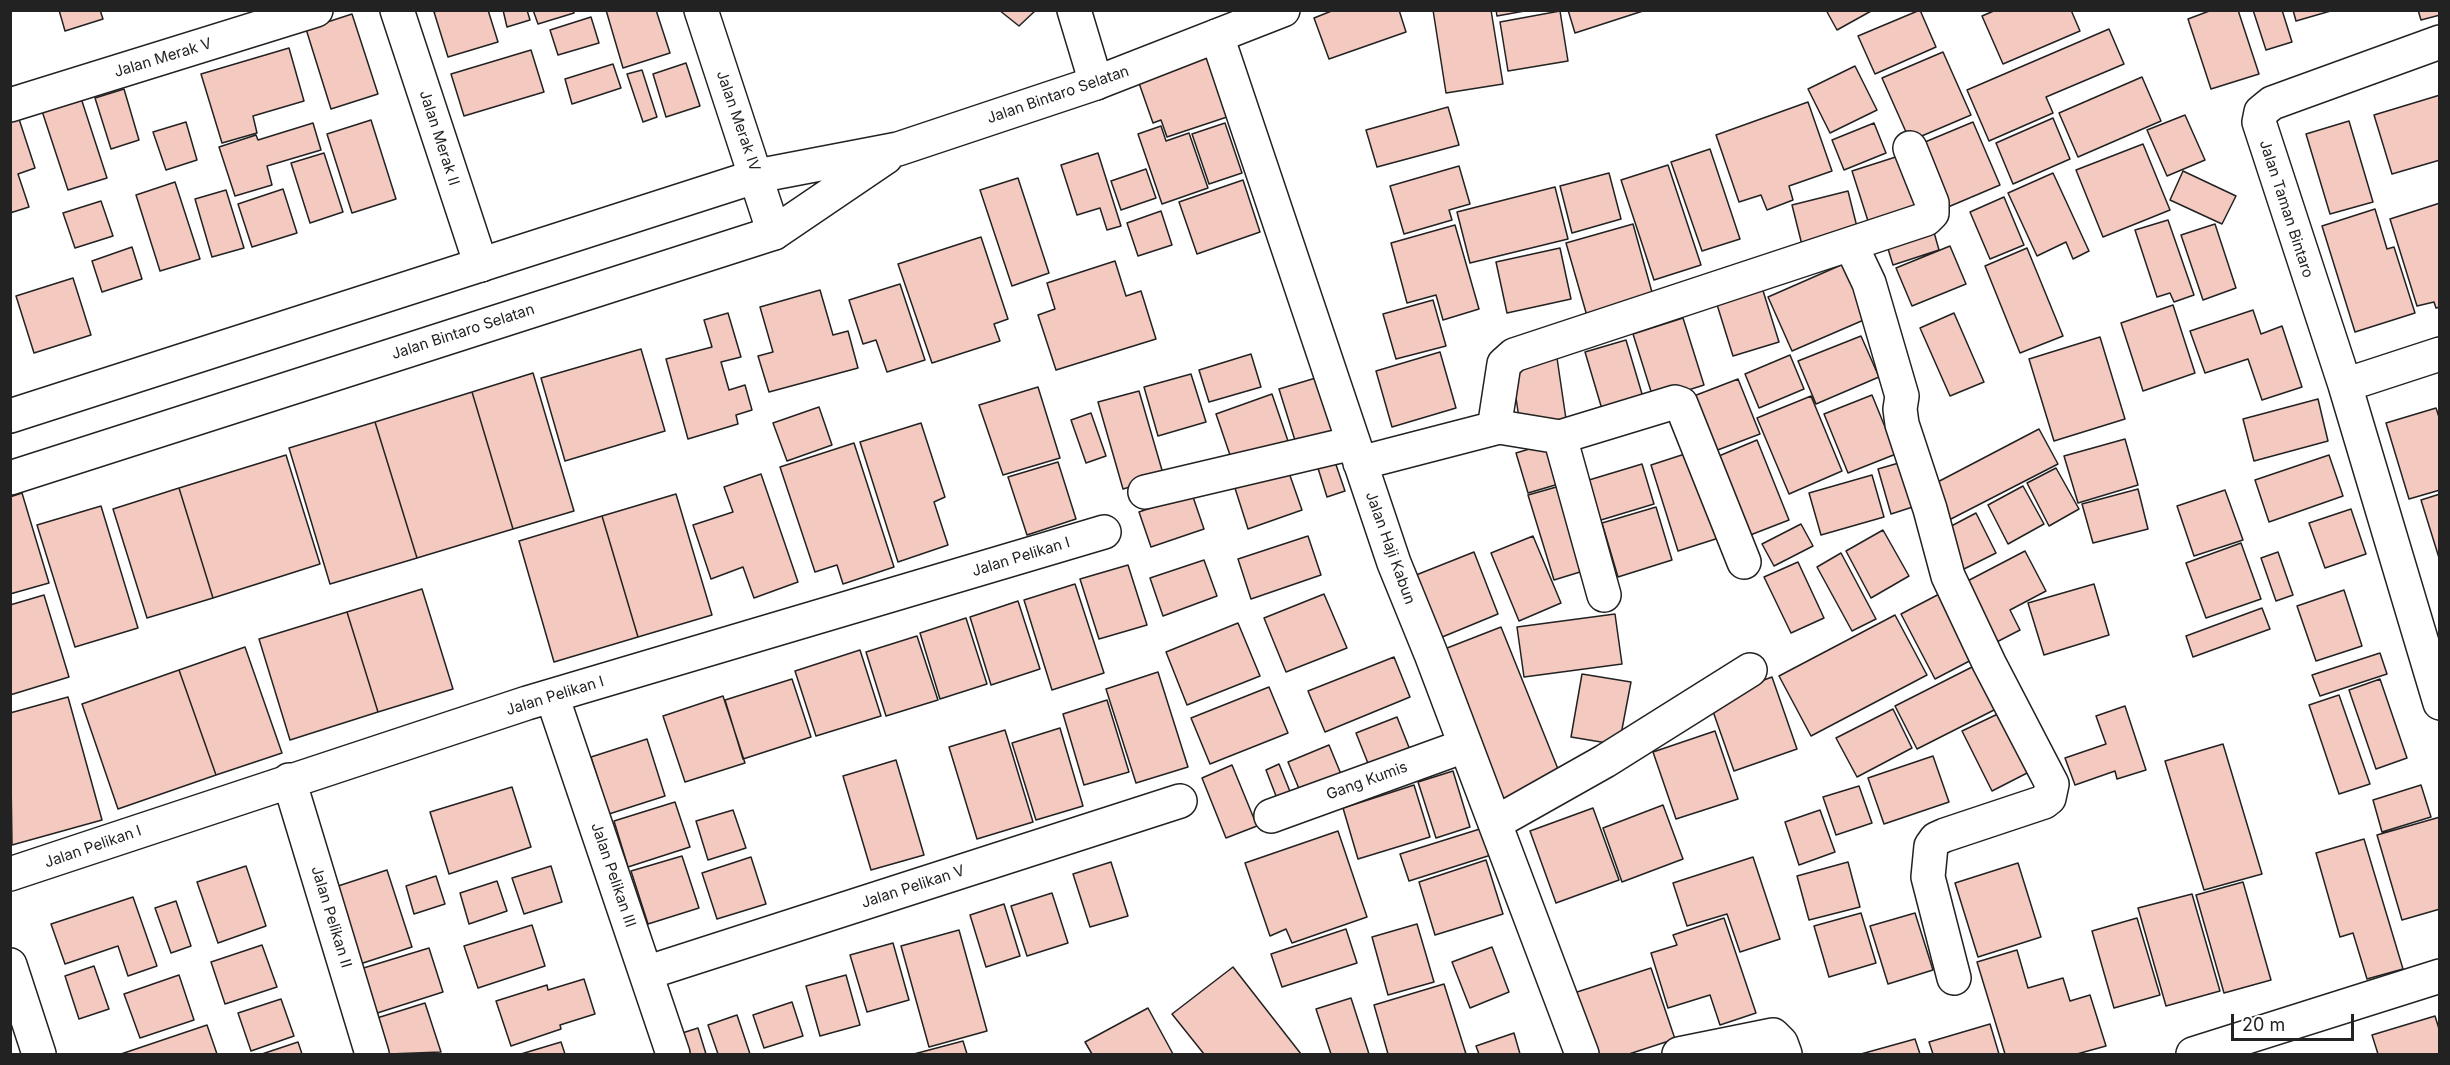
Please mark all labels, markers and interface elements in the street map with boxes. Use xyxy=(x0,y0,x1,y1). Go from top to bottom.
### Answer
street label: Jalan Merak V xyxy=(112,35,214,81)
street label: Jalan Bintaro Selatan xyxy=(985,62,1131,128)
street label: Jalan Merak IV xyxy=(712,68,764,174)
street label: Jalan Merak II xyxy=(415,88,463,188)
street label: Jalan Taman Bintaro xyxy=(2255,138,2317,280)
street label: Jalan Bintaro Selatan xyxy=(389,300,537,364)
street label: Jalan Haji Kabun xyxy=(1361,489,1419,607)
street label: Jalan Pelikan I xyxy=(970,534,1072,580)
street label: Jalan Pelikan I xyxy=(504,673,606,719)
street label: Gang Kumis xyxy=(1324,758,1410,804)
street label: Jalan Pelikan III xyxy=(587,820,639,930)
street label: Jalan Pelikan I xyxy=(42,822,144,872)
street label: Jalan Pelikan V xyxy=(859,862,967,912)
street label: Jalan Pelikan II xyxy=(307,864,355,970)
scale bar xyxy=(2234,1002,2357,1040)
text: 20 m xyxy=(2242,1014,2285,1035)

